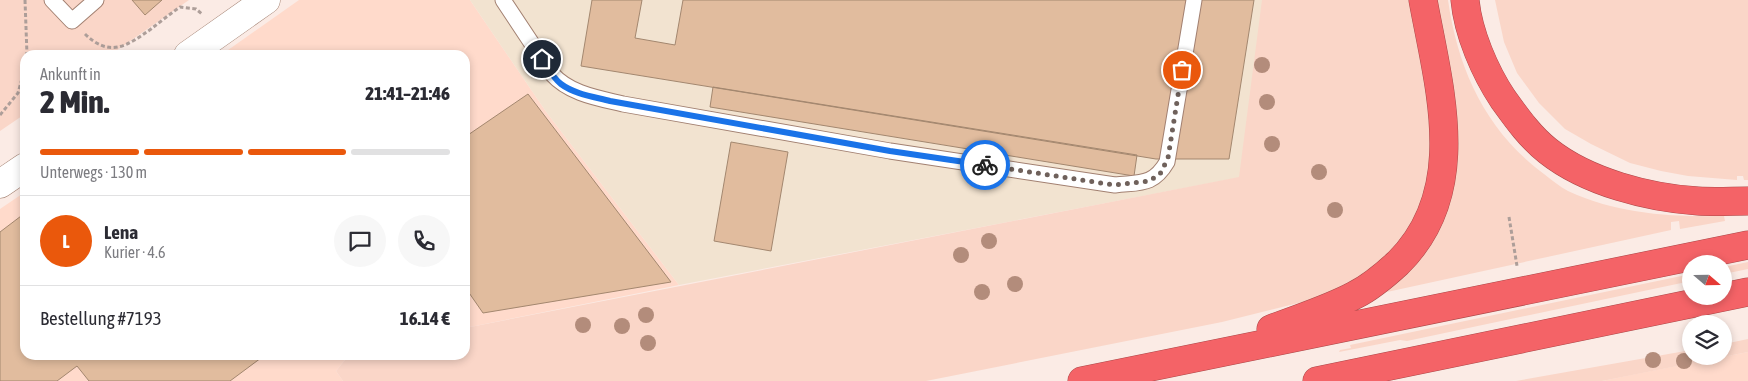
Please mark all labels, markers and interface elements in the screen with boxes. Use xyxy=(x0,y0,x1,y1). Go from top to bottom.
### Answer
pin xyxy=(521,38,563,80)
icon: home xyxy=(528,45,556,73)
pin xyxy=(1161,49,1203,91)
icon: bag xyxy=(1168,56,1196,84)
text: Ankunft in xyxy=(40,65,101,83)
text: 21:41–21:46 xyxy=(365,82,450,104)
text: 2 Min. xyxy=(40,83,109,120)
courier xyxy=(960,140,1010,190)
icon: bike xyxy=(971,151,999,179)
text: Unterwegs · 130 m xyxy=(40,163,147,181)
button: chat xyxy=(334,215,386,267)
button: phone xyxy=(398,215,450,267)
text: Lena xyxy=(104,221,138,243)
text: L xyxy=(62,230,70,252)
text: Kurier · 4.6 xyxy=(104,243,166,261)
north arrow xyxy=(1682,255,1732,305)
map controls xyxy=(1682,255,1732,365)
text: Bestellung #7193 xyxy=(40,307,162,329)
text: 16.14 € xyxy=(400,307,450,329)
button: layers xyxy=(1682,315,1732,365)

